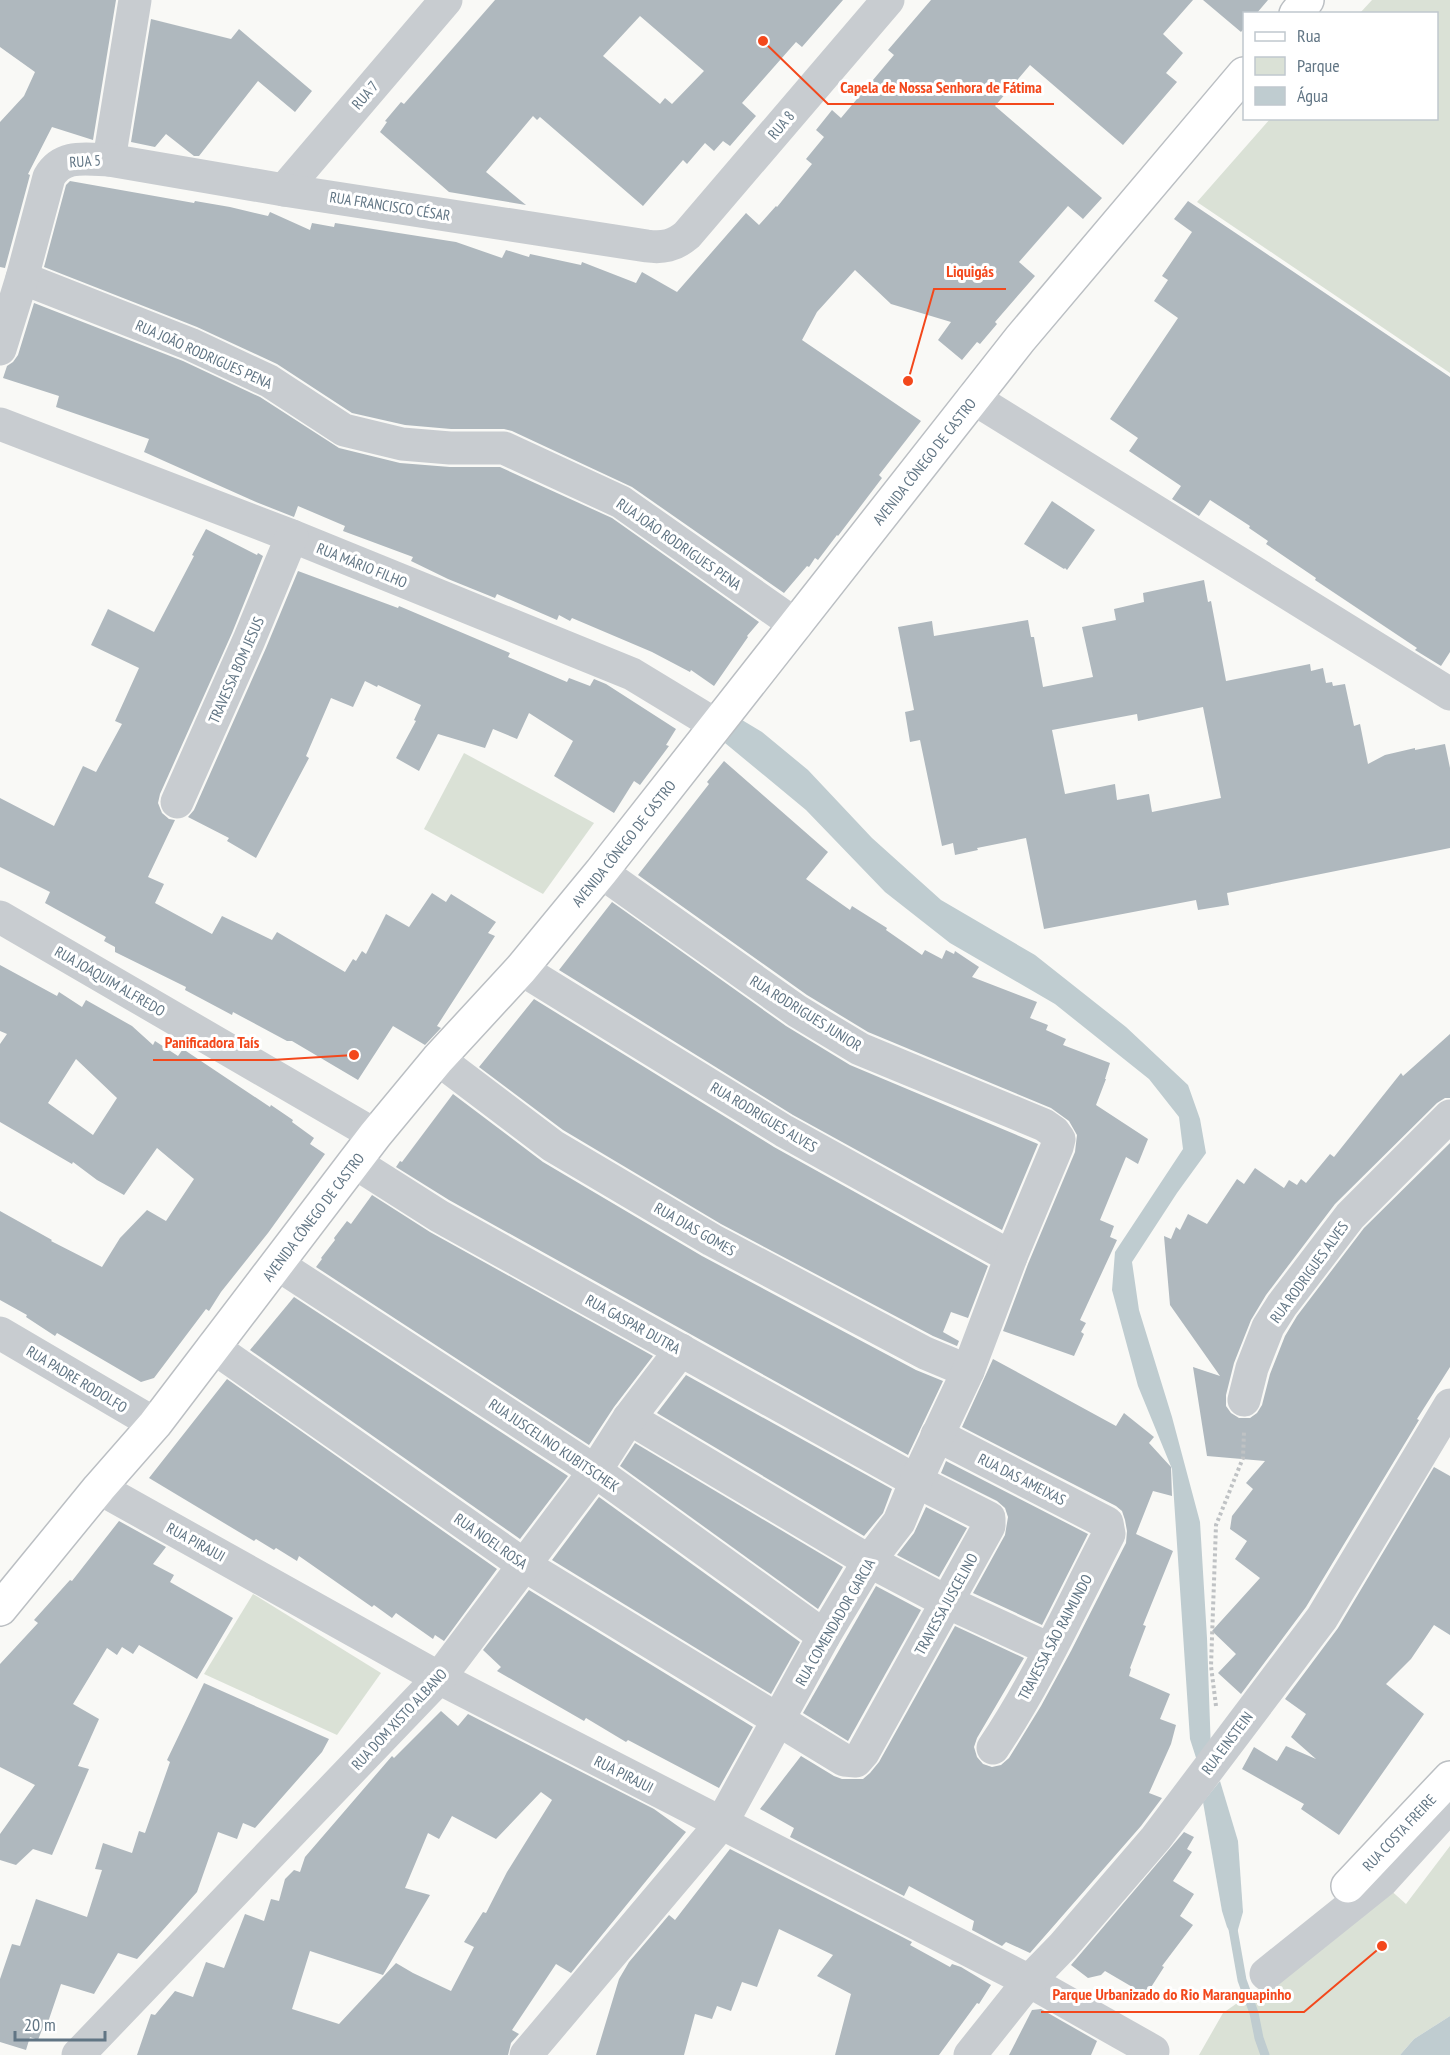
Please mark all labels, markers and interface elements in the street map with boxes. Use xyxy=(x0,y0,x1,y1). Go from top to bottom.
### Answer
legend xyxy=(1243,12,1438,120)
text: Rua xyxy=(1297,24,1321,47)
text: Parque xyxy=(1297,54,1340,77)
callout: Capela de Nossa Senhora de Fátima xyxy=(828,70,1054,104)
street label: RUA 7 xyxy=(347,77,383,113)
text: Capela de Nossa Senhora de Fátima xyxy=(840,77,1042,97)
text: Água xyxy=(1297,84,1328,107)
street label: RUA 8 xyxy=(764,107,798,143)
street label: RUA 5 xyxy=(69,150,101,172)
street label: RUA FRANCISCO CÉSAR xyxy=(328,187,452,225)
callout: Liquigás xyxy=(934,255,1006,289)
text: Liquigás xyxy=(946,261,994,281)
street label: RUA JOÃO RODRIGUES PENA xyxy=(133,315,276,393)
street label: AVENIDA CÔNEGO DE CASTRO xyxy=(868,394,980,529)
street label: RUA JOÃO RODRIGUES PENA xyxy=(613,494,746,595)
street label: RUA MÁRIO FILHO xyxy=(314,538,410,592)
street label: TRAVESSA BOM JESUS xyxy=(204,614,268,726)
street label: AVENIDA CÔNEGO DE CASTRO xyxy=(567,776,679,910)
street label: RUA JOAQUIM ALFREDO xyxy=(51,942,169,1020)
street label: RUA RODRIGUES JUNIOR xyxy=(747,971,865,1055)
callout: Panificadora Taís xyxy=(153,1026,272,1060)
text: Panificadora Taís xyxy=(165,1032,260,1052)
street label: RUA RODRIGUES ALVES xyxy=(707,1078,821,1156)
street label: AVENIDA CÔNEGO DE CASTRO xyxy=(258,1149,368,1285)
street label: RUA DIAS GOMES xyxy=(651,1198,739,1260)
street label: RUA RODRIGUES ALVES xyxy=(1266,1217,1352,1327)
street label: RUA GASPAR DUTRA xyxy=(582,1290,685,1358)
street label: RUA PADRE RODOLFO xyxy=(23,1341,131,1417)
street label: RUA JUSCELINO KUBITSCHEK xyxy=(485,1394,623,1496)
street label: RUA DAS AMEIXAS xyxy=(975,1449,1069,1509)
street label: RUA NOEL ROSA xyxy=(451,1509,532,1574)
street label: RUA PIRAJUI xyxy=(163,1518,229,1566)
street label: TRAVESSA JUSCELINO xyxy=(910,1550,982,1658)
street label: RUA COMENDADOR GARCIA xyxy=(791,1554,880,1689)
street label: TRAVESSA SÃO RAIMUNDO xyxy=(1014,1571,1096,1703)
street label: RUA DOM XISTO ALBANO xyxy=(347,1664,451,1774)
street label: RUA EINSTEIN xyxy=(1197,1708,1257,1778)
street label: RUA PIRAJUI xyxy=(591,1751,657,1797)
street label: RUA COSTA FREIRE xyxy=(1358,1790,1440,1875)
callout: Parque Urbanizado do Rio Maranguapinho xyxy=(1041,1978,1304,2012)
text: Parque Urbanizado do Rio Maranguapinho xyxy=(1053,1984,1291,2004)
scale bar xyxy=(15,2004,105,2042)
text: 20 m xyxy=(24,2013,56,2036)

